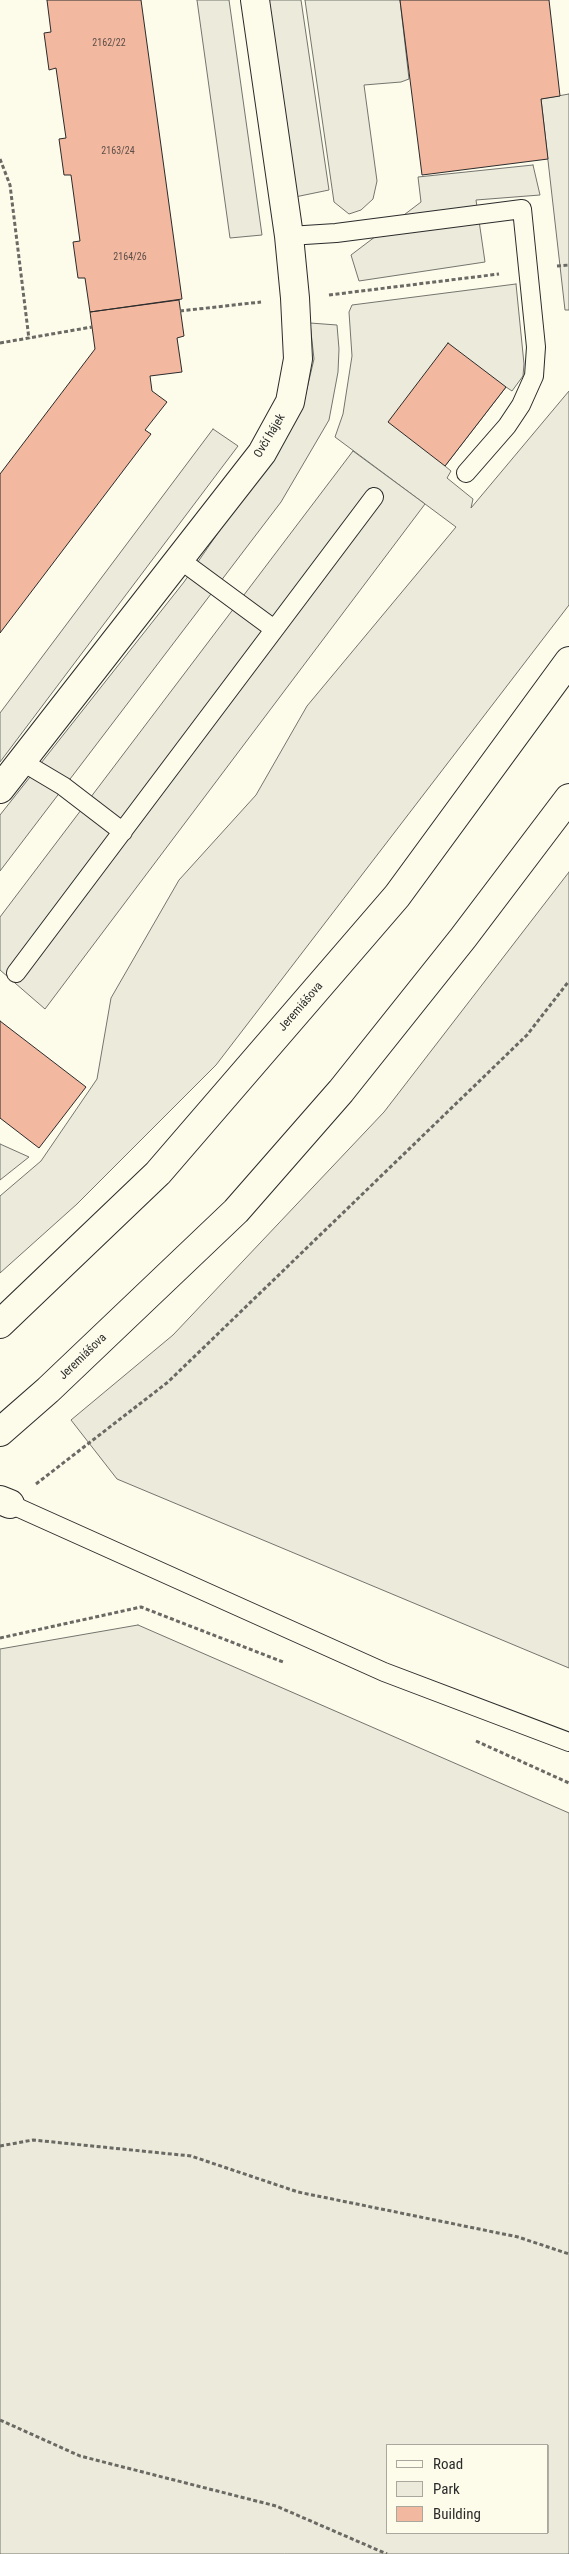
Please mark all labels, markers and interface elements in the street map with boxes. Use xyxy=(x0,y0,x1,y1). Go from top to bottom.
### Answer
house number: 2162/22 xyxy=(92,37,126,49)
house number: 2163/24 xyxy=(101,145,135,157)
house number: 2164/26 xyxy=(113,251,147,263)
street label: Ovčí hájek xyxy=(251,411,289,461)
street label: Jeremiášova xyxy=(276,980,326,1034)
street label: Jeremiášova xyxy=(56,1331,110,1383)
legend xyxy=(386,2444,549,2534)
text: Road xyxy=(433,2455,463,2473)
text: Park xyxy=(433,2480,460,2498)
text: Building xyxy=(433,2505,481,2523)

